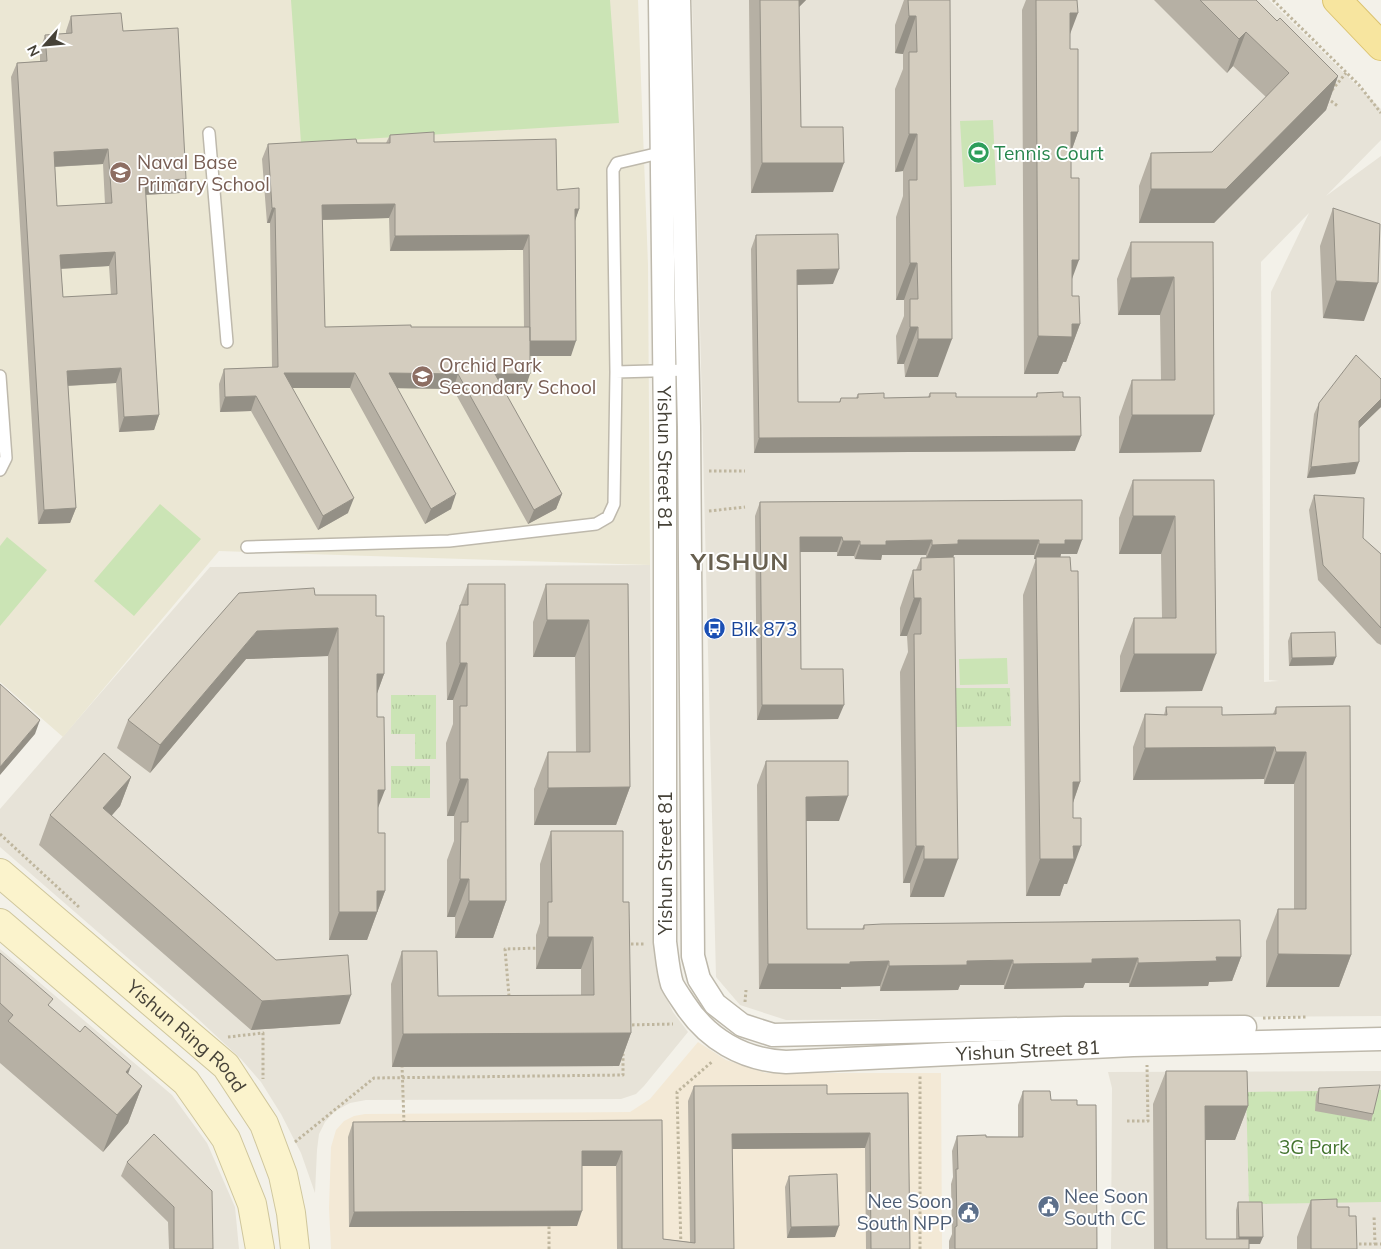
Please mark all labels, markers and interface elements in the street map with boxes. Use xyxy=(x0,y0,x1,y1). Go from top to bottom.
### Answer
north arrow xyxy=(20,20,70,70)
text: N xyxy=(23,42,44,60)
sports icon: Tennis Court xyxy=(966,141,990,165)
place label: Tennis Court xyxy=(994,141,1104,165)
place label: Naval Base Primary School xyxy=(137,150,270,196)
school or university icon: Naval Base Primary School xyxy=(109,161,133,185)
place label: Orchid Park Secondary School xyxy=(439,353,596,399)
school or university icon: Orchid Park Secondary School xyxy=(411,364,435,388)
street label: Yishun Street 81 xyxy=(652,385,677,530)
district label: YISHUN xyxy=(690,546,789,576)
bus stop icon: Blk 873 xyxy=(703,617,727,641)
place label: Blk 873 xyxy=(731,617,797,641)
street label: Yishun Street 81 xyxy=(653,791,677,936)
street label: Yishun Ring Road xyxy=(121,974,252,1097)
street label: Yishun Street 81 xyxy=(954,1035,1101,1066)
park label: 3G Park xyxy=(1279,1135,1349,1159)
place label: Nee Soon South CC xyxy=(1064,1184,1149,1230)
place label: Nee Soon South NPP xyxy=(857,1189,952,1235)
public building icon: Nee Soon South CC xyxy=(1036,1195,1060,1219)
public building icon: Nee Soon South NPP xyxy=(956,1200,980,1224)

